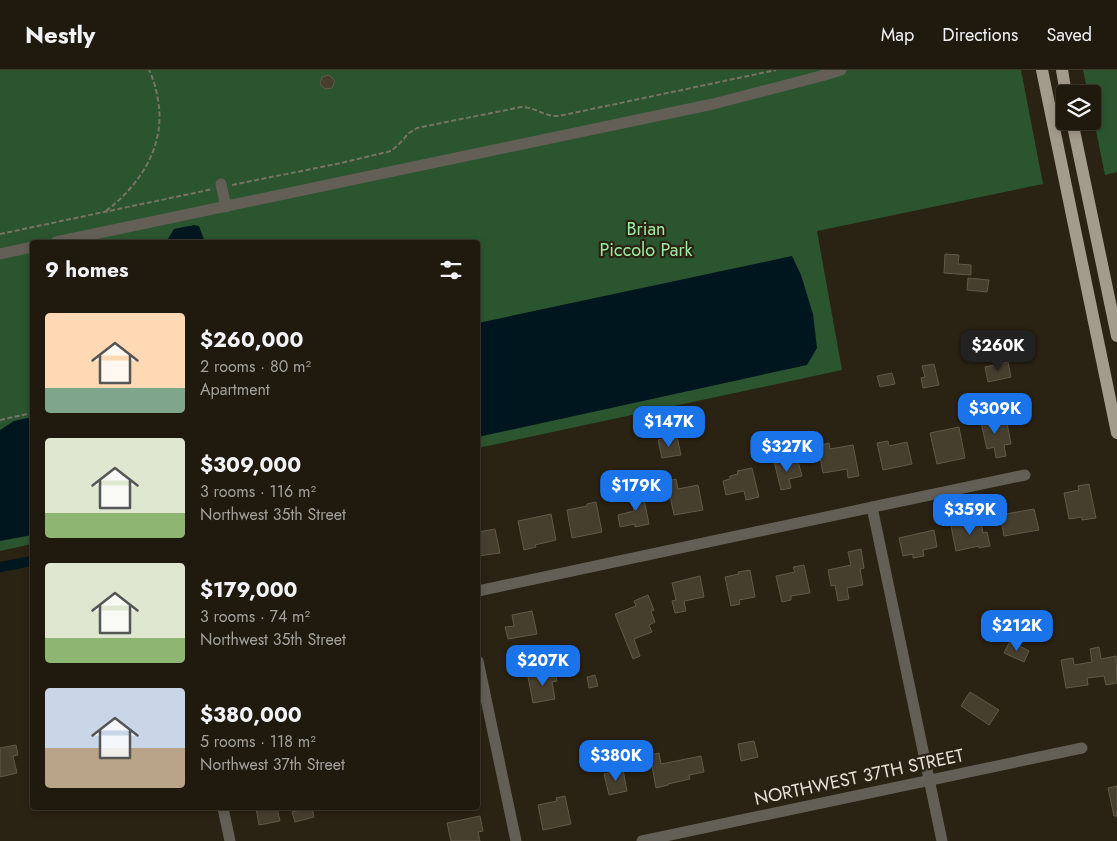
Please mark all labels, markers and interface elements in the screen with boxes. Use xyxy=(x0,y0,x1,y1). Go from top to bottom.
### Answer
text: Nestly xyxy=(25,17,95,52)
text: Map xyxy=(881,22,914,48)
text: Directions xyxy=(942,22,1018,48)
text: Saved xyxy=(1046,22,1092,48)
map controls xyxy=(1056,85,1101,130)
button: layers xyxy=(1056,85,1101,130)
park label: Brian Piccolo Park xyxy=(599,216,693,263)
text: 9 homes xyxy=(45,255,129,285)
icon: filters xyxy=(437,256,465,284)
text: $260,000 xyxy=(200,325,303,355)
pin: $260K xyxy=(963,330,1033,372)
icon: home xyxy=(85,333,145,393)
text: $260K xyxy=(972,334,1024,357)
text: 2 rooms · 80 m² xyxy=(200,355,311,378)
text: Apartment xyxy=(200,378,270,401)
pin: $309K xyxy=(960,392,1030,435)
text: $309K xyxy=(969,397,1021,420)
pin: $147K xyxy=(634,406,704,448)
text: $147K xyxy=(644,410,694,433)
pin: $327K xyxy=(752,430,822,473)
text: $327K xyxy=(761,435,813,458)
text: $309,000 xyxy=(200,450,301,480)
icon: home xyxy=(85,458,145,518)
pin: $179K xyxy=(601,470,671,512)
text: $179K xyxy=(611,474,661,497)
text: 3 rooms · 116 m² xyxy=(200,480,316,503)
pin: $359K xyxy=(935,494,1005,536)
text: $359K xyxy=(944,498,996,521)
text: Northwest 35th Street xyxy=(200,503,346,526)
text: $179,000 xyxy=(200,575,298,605)
icon: home xyxy=(85,583,145,643)
text: 3 rooms · 74 m² xyxy=(200,605,310,628)
pin: $212K xyxy=(982,610,1052,652)
text: $212K xyxy=(992,614,1042,637)
text: Northwest 35th Street xyxy=(200,628,346,651)
pin: $207K xyxy=(508,644,578,687)
text: $207K xyxy=(517,649,569,672)
text: $380,000 xyxy=(200,700,302,730)
icon: home xyxy=(85,708,145,768)
text: 5 rooms · 118 m² xyxy=(200,730,316,753)
pin: $380K xyxy=(581,740,651,782)
street label: NORTHWEST 37TH STREET xyxy=(752,742,967,812)
text: $380K xyxy=(590,744,642,767)
text: Northwest 37th Street xyxy=(200,753,345,776)

